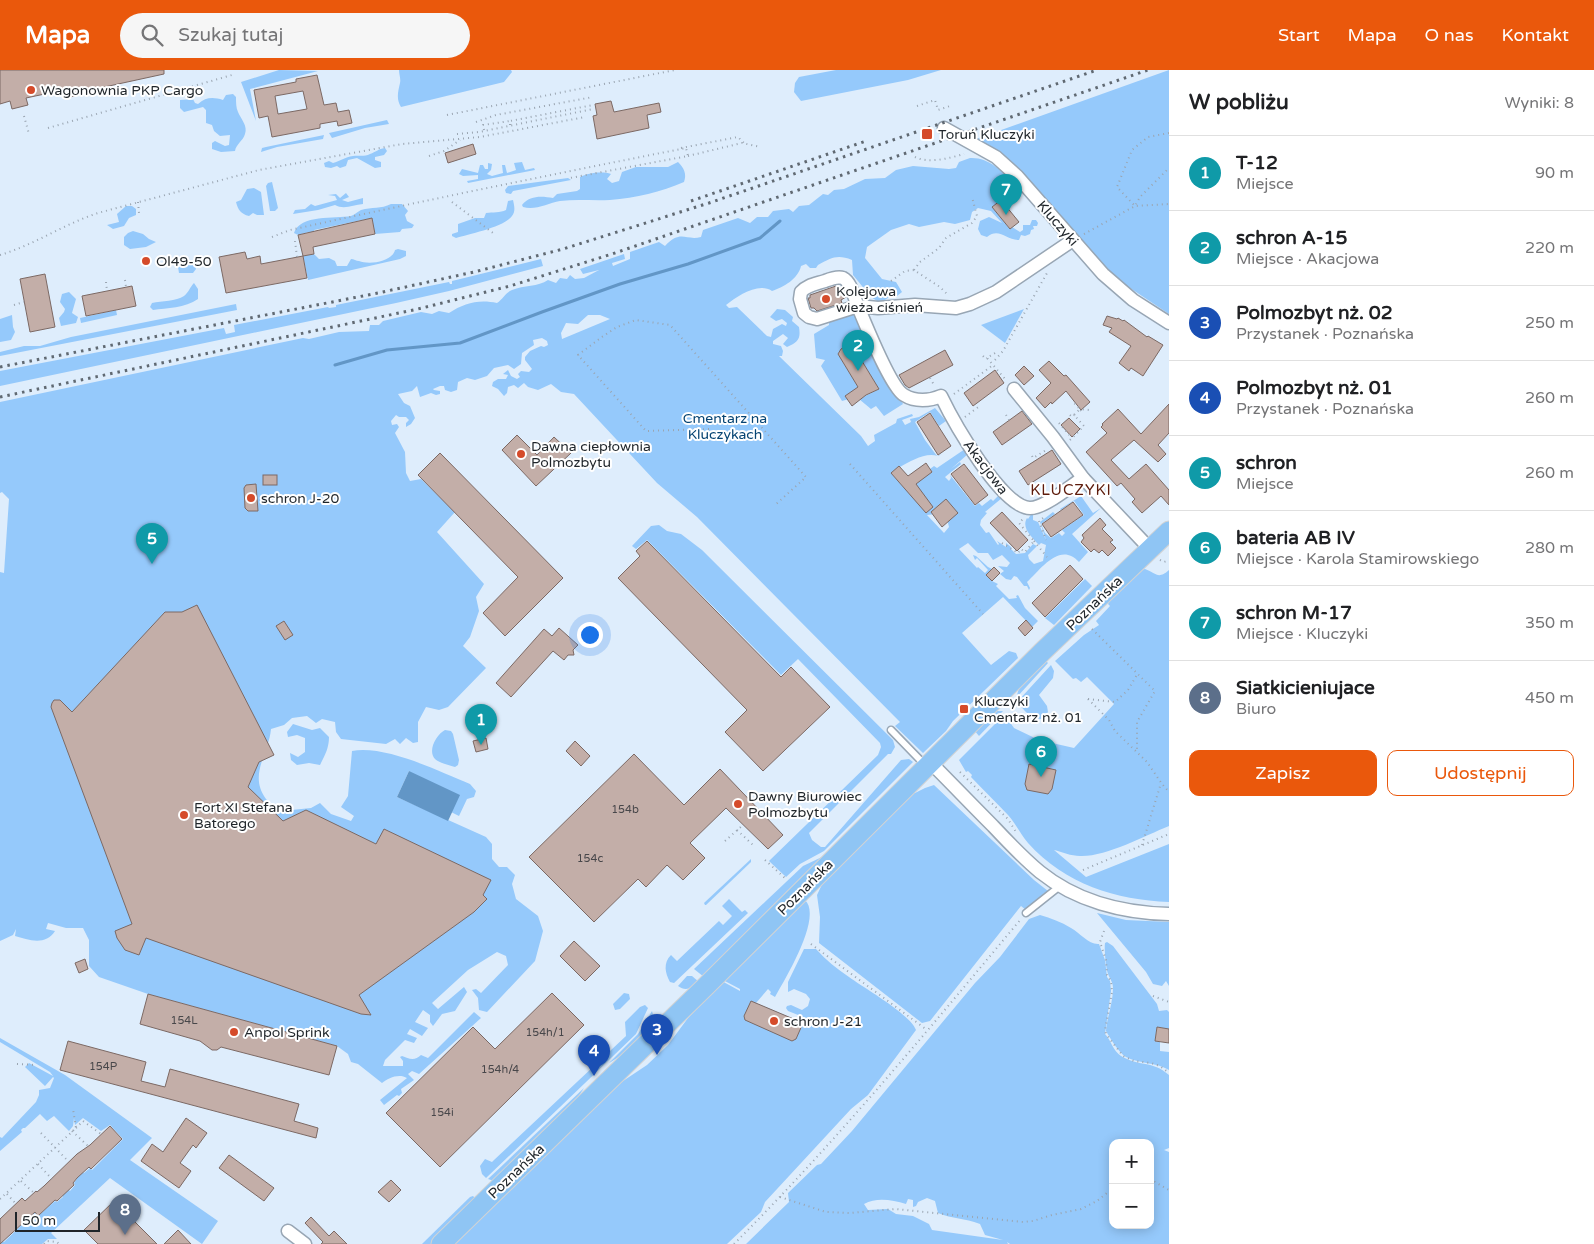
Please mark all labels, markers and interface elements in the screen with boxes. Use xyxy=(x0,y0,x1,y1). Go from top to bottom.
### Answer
search box xyxy=(120,13,470,58)
text: Mapa xyxy=(25,21,90,50)
icon: search xyxy=(138,21,166,49)
text: Szukaj tutaj xyxy=(178,24,283,46)
text: Start xyxy=(1278,24,1320,46)
text: Mapa xyxy=(1348,24,1397,46)
text: O nas xyxy=(1425,24,1474,46)
text: Kontakt xyxy=(1502,24,1569,46)
place label: Wagonownia PKP Cargo xyxy=(41,82,203,99)
marker: Wagonownia PKP Cargo xyxy=(25,84,37,96)
text: W pobliżu xyxy=(1189,90,1289,115)
text: Wyniki: 8 xyxy=(1505,93,1574,113)
place label: Toruń Kluczyki xyxy=(938,126,1035,143)
marker: Toruń Kluczyki xyxy=(920,127,934,141)
text: T-12 xyxy=(1236,152,1278,174)
text: 1 xyxy=(1200,163,1210,183)
text: 90 m xyxy=(1535,163,1574,183)
pin: 7 xyxy=(990,174,1022,215)
text: Miejsce xyxy=(1236,174,1294,194)
street label: Kluczyki xyxy=(1033,197,1082,249)
text: schron A-15 xyxy=(1236,227,1347,249)
text: 2 xyxy=(1200,238,1210,258)
text: 220 m xyxy=(1525,238,1574,258)
text: Miejsce · Akacjowa xyxy=(1236,249,1379,269)
place label: Ol49-50 xyxy=(156,253,212,270)
marker: Ol49-50 xyxy=(140,255,152,267)
place label: Kolejowa wieża ciśnień xyxy=(836,283,923,316)
marker: Kolejowa wieża ciśnień xyxy=(820,293,832,305)
text: Polmozbyt nż. 02 xyxy=(1236,302,1393,324)
text: 3 xyxy=(1200,313,1210,333)
text: 250 m xyxy=(1525,313,1574,333)
text: Przystanek · Poznańska xyxy=(1236,324,1414,344)
pin: 2 xyxy=(842,330,874,371)
text: Polmozbyt nż. 01 xyxy=(1236,377,1393,399)
text: 4 xyxy=(1200,388,1210,408)
text: 260 m xyxy=(1525,388,1574,408)
text: Przystanek · Poznańska xyxy=(1236,399,1414,419)
park label: Cmentarz na Kluczykach xyxy=(683,410,767,443)
street label: Akacjowa xyxy=(960,437,1012,498)
place label: Dawna ciepłownia Polmozbytu xyxy=(531,438,651,471)
marker: Dawna ciepłownia Polmozbytu xyxy=(515,448,527,460)
text: schron xyxy=(1236,452,1297,474)
text: 5 xyxy=(1200,463,1210,483)
text: 260 m xyxy=(1525,463,1574,483)
text: Miejsce xyxy=(1236,474,1294,494)
district label: KLUCZYKI xyxy=(1030,481,1112,499)
place label: schron J-20 xyxy=(261,490,340,507)
marker: schron J-20 xyxy=(245,492,257,504)
pin: 5 xyxy=(136,523,168,564)
text: bateria AB IV xyxy=(1236,527,1355,549)
text: 6 xyxy=(1200,538,1210,558)
text: 280 m xyxy=(1525,538,1574,558)
text: Miejsce · Karola Stamirowskiego xyxy=(1236,549,1479,569)
street label: Poznańska xyxy=(1063,572,1126,634)
text: schron M-17 xyxy=(1236,602,1352,624)
text: 7 xyxy=(1200,613,1210,633)
text: 350 m xyxy=(1525,613,1574,633)
your location xyxy=(577,622,603,648)
text: Miejsce · Kluczyki xyxy=(1236,624,1368,644)
text: Siatkicieniujace xyxy=(1236,677,1375,699)
text: 8 xyxy=(1200,688,1210,708)
text: 450 m xyxy=(1525,688,1574,708)
place label: Kluczyki Cmentarz nż. 01 xyxy=(974,693,1082,726)
text: Biuro xyxy=(1236,699,1276,719)
marker: Kluczyki Cmentarz nż. 01 xyxy=(958,703,970,715)
pin: 1 xyxy=(465,704,497,745)
pin: 6 xyxy=(1025,736,1057,777)
button: Zapisz xyxy=(1189,750,1377,796)
button: Udostępnij xyxy=(1387,750,1574,796)
place label: Dawny Biurowiec Polmozbytu xyxy=(748,788,862,821)
marker: Dawny Biurowiec Polmozbytu xyxy=(732,798,744,810)
place label: Fort XI Stefana Batorego xyxy=(194,799,293,832)
house number: 154b xyxy=(611,803,639,816)
marker: Fort XI Stefana Batorego xyxy=(178,809,190,821)
house number: 154c xyxy=(577,852,603,865)
street label: Poznańska xyxy=(774,856,837,919)
place label: schron J-21 xyxy=(784,1013,862,1030)
house number: 154L xyxy=(170,1014,198,1027)
pin: 3 xyxy=(641,1014,673,1055)
marker: schron J-21 xyxy=(768,1015,780,1027)
place label: Anpol Sprink xyxy=(244,1024,330,1041)
marker: Anpol Sprink xyxy=(228,1026,240,1038)
house number: 154h/1 xyxy=(525,1026,565,1039)
pin: 4 xyxy=(578,1035,610,1076)
house number: 154P xyxy=(89,1060,117,1073)
house number: 154h/4 xyxy=(481,1063,519,1076)
house number: 154i xyxy=(430,1106,454,1119)
map controls xyxy=(1109,1139,1154,1229)
button: + xyxy=(1109,1139,1154,1184)
street label: Poznańska xyxy=(485,1140,548,1202)
button: − xyxy=(1109,1184,1154,1229)
pin: 8 xyxy=(109,1194,141,1235)
scale bar xyxy=(15,1209,100,1232)
text: 50 m xyxy=(22,1212,56,1229)

